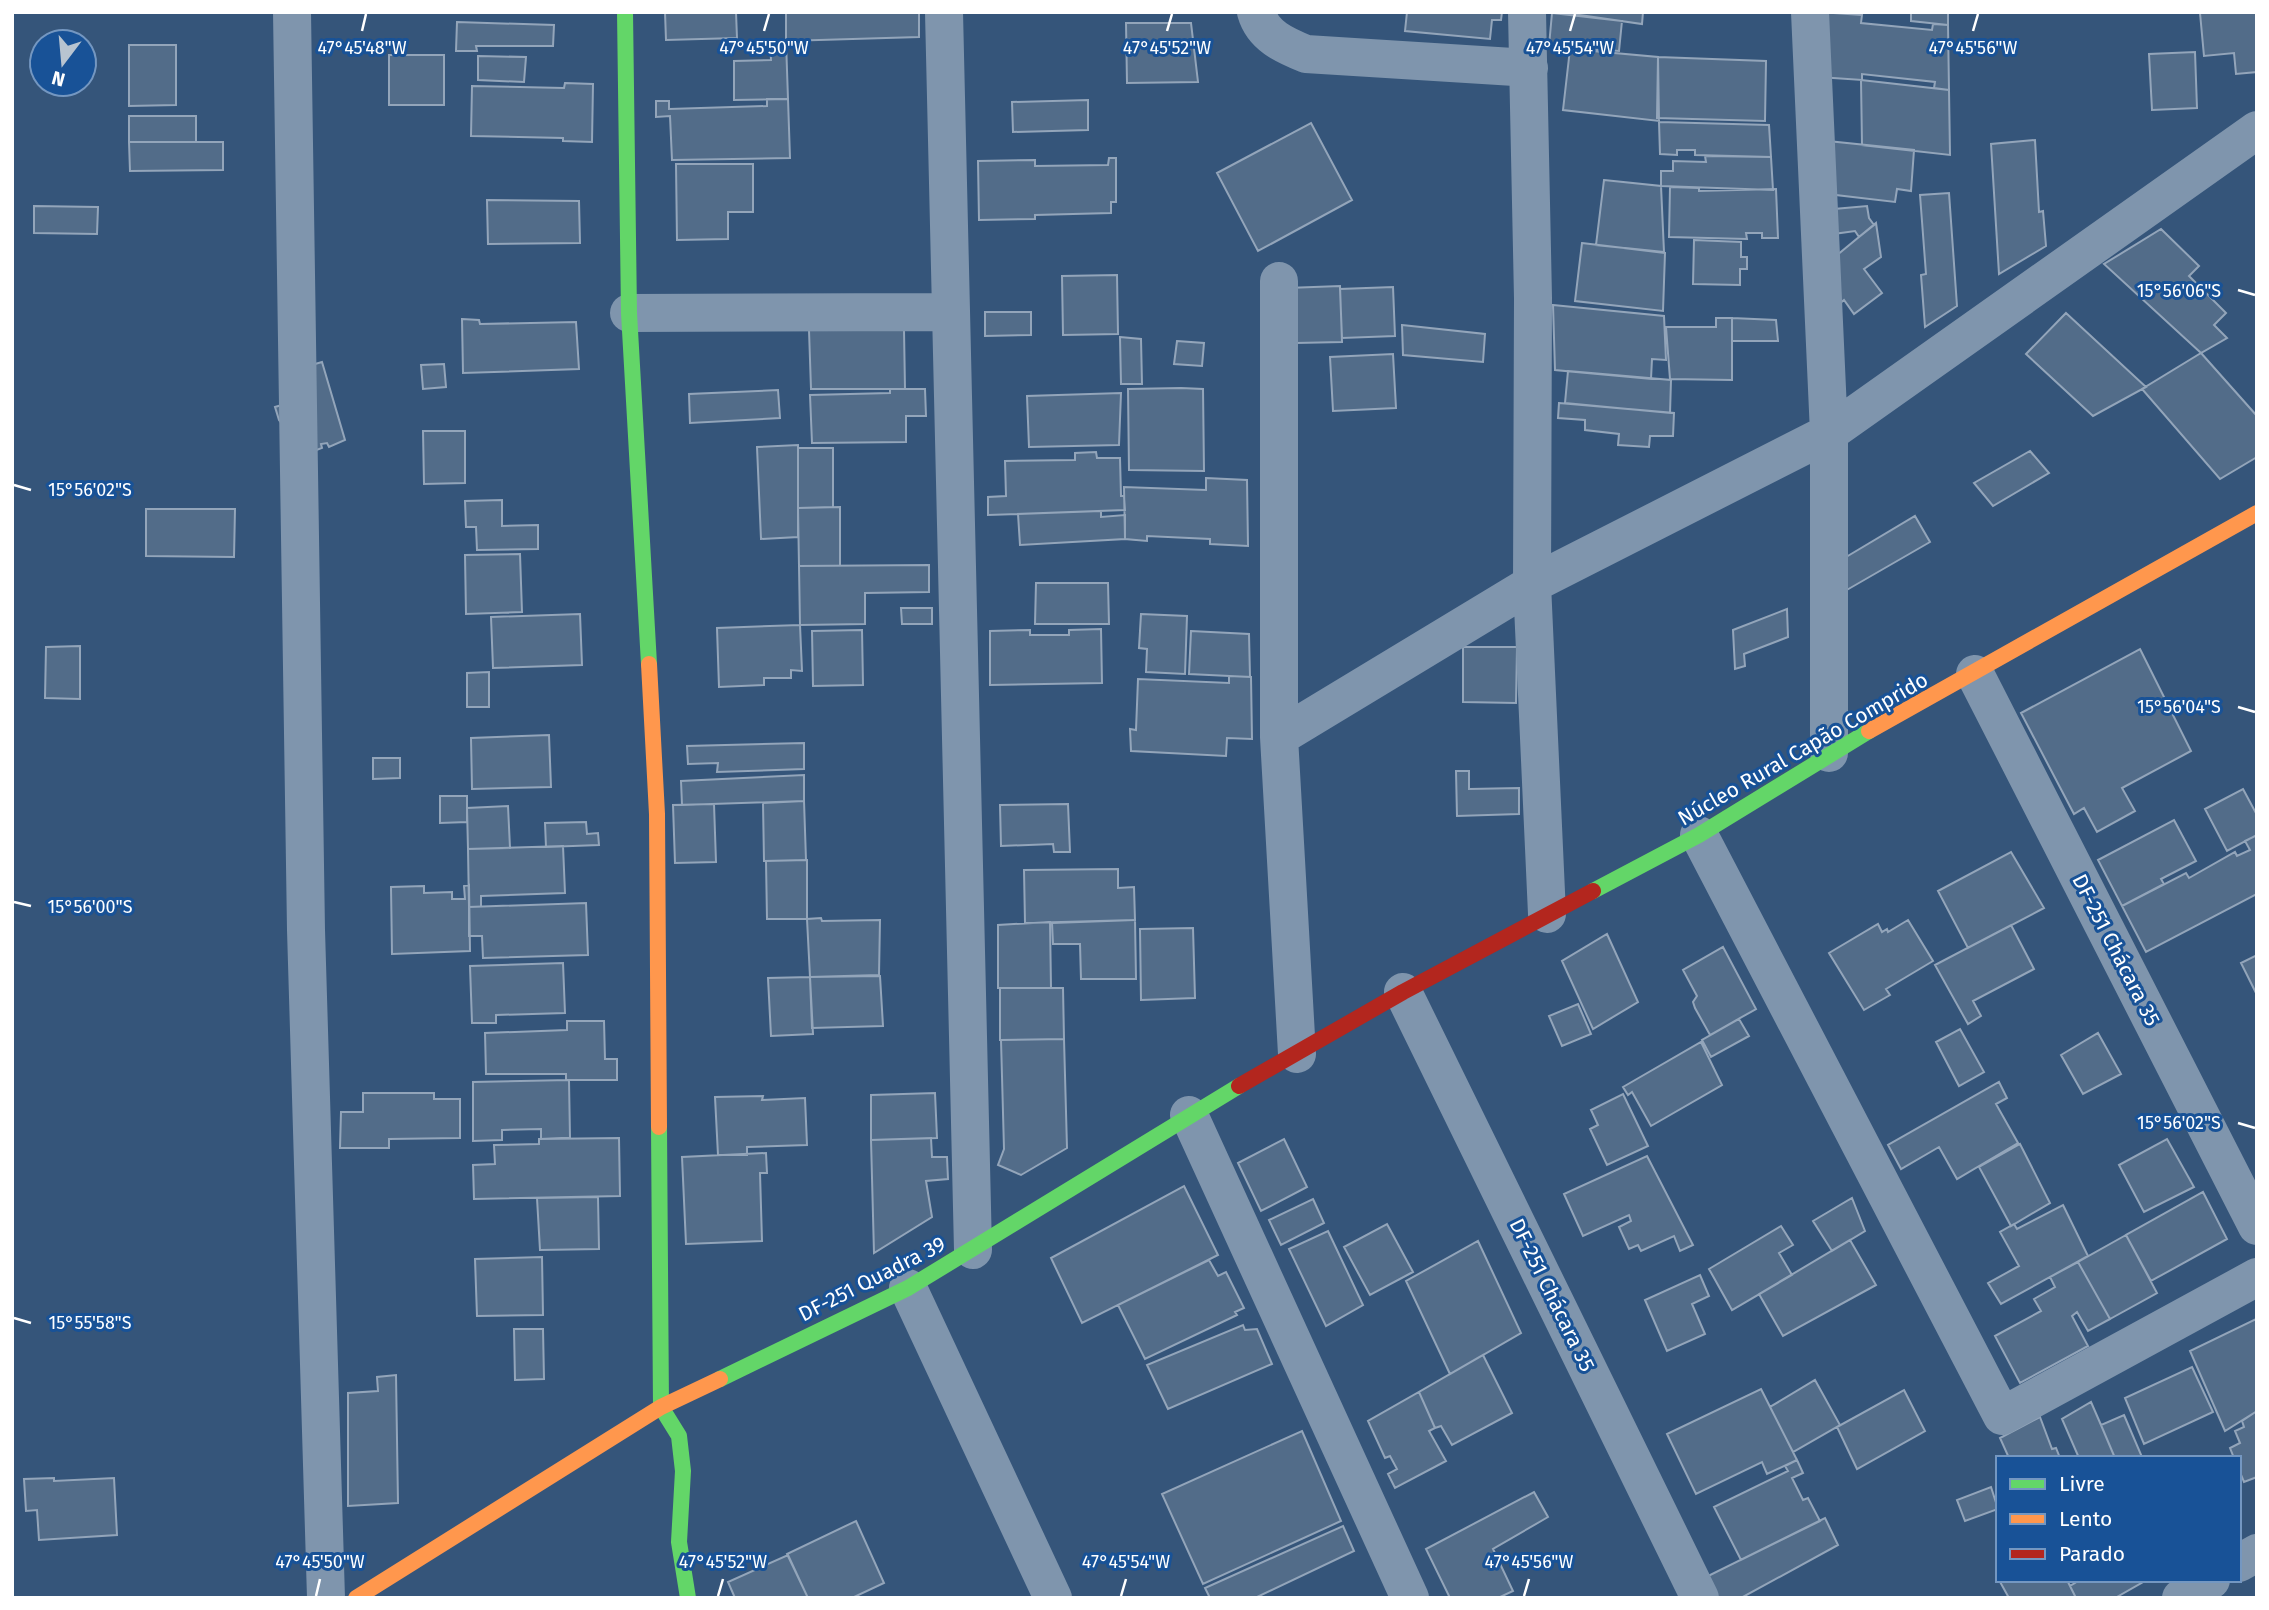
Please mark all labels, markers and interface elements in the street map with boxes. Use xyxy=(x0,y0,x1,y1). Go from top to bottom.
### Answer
north arrow xyxy=(28,28,98,98)
text: 47°45'48"W xyxy=(317,37,407,59)
text: 47°45'50"W xyxy=(719,37,809,59)
text: 47°45'52"W xyxy=(1123,37,1211,59)
text: 47°45'54"W xyxy=(1526,37,1614,59)
text: 47°45'56"W xyxy=(1929,37,2018,59)
text: N xyxy=(49,66,68,92)
text: 15°56'06"S xyxy=(2137,280,2221,302)
text: 15°56'02"S xyxy=(48,479,132,501)
street label: Núcleo Rural Capão Comprido xyxy=(1673,667,1933,831)
text: 15°56'04"S xyxy=(2137,696,2221,718)
street label: DF-251 Chácara 35 xyxy=(2066,870,2166,1030)
text: 15°56'00"S xyxy=(48,896,133,918)
text: 15°56'02"S xyxy=(2137,1112,2221,1134)
street label: DF-251 Chácara 35 xyxy=(1504,1214,1600,1376)
street label: DF-251 Quadra 39 xyxy=(794,1231,950,1327)
text: 15°55'58"S xyxy=(48,1312,132,1334)
legend xyxy=(1996,1456,2241,1582)
text: Livre xyxy=(2059,1471,2105,1497)
text: Lento xyxy=(2059,1506,2112,1532)
text: Parado xyxy=(2059,1541,2125,1567)
text: 47°45'50"W xyxy=(275,1551,365,1573)
text: 47°45'52"W xyxy=(679,1551,767,1573)
text: 47°45'54"W xyxy=(1082,1551,1170,1573)
text: 47°45'56"W xyxy=(1485,1551,1574,1573)

